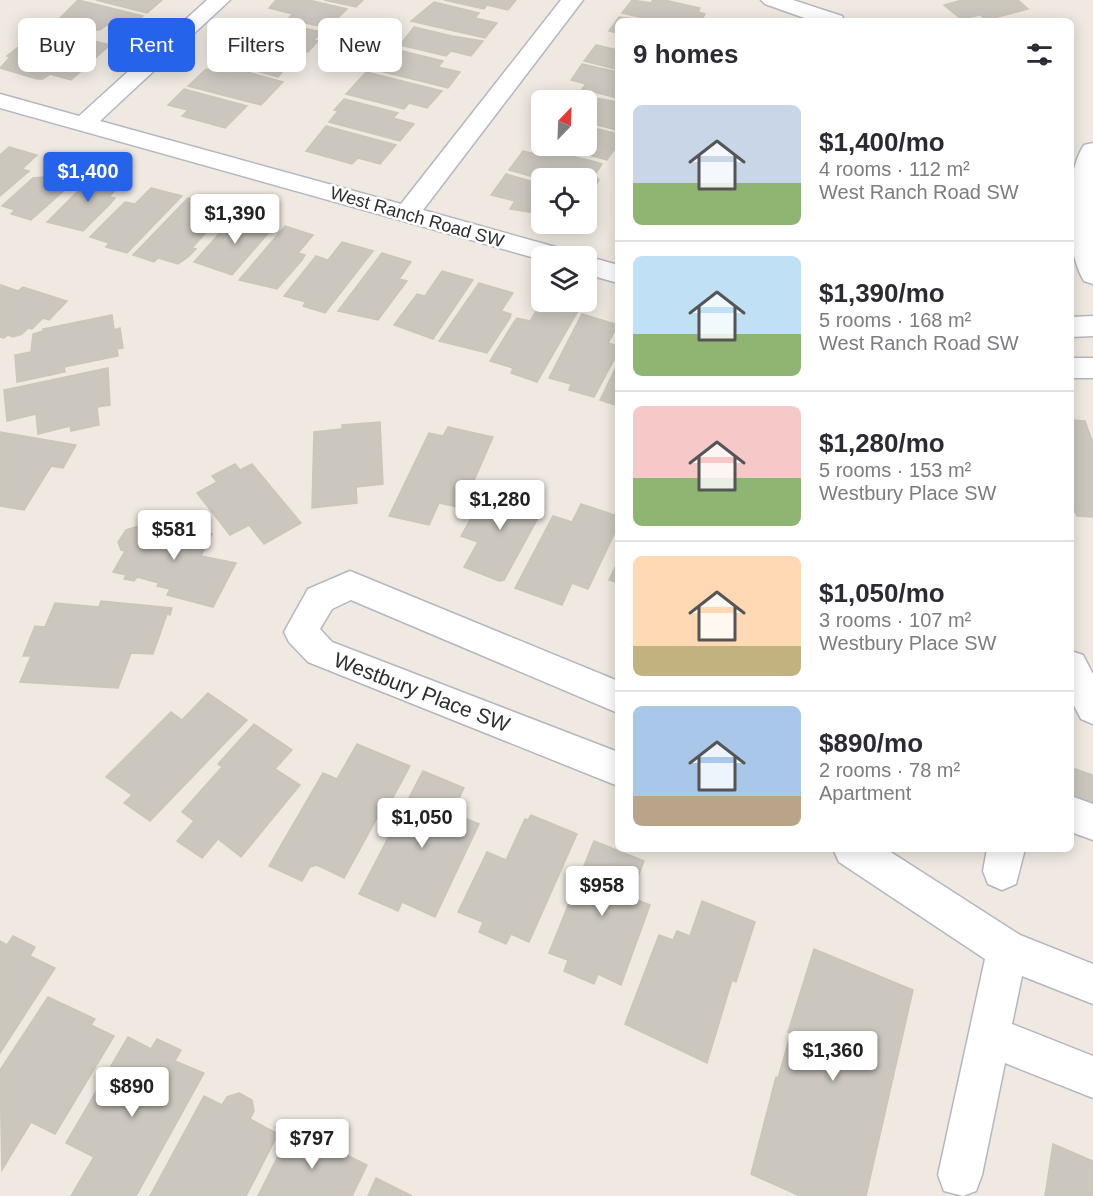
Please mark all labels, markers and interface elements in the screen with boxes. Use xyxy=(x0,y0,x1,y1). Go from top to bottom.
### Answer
chip: Buy xyxy=(18,18,96,72)
chip: Rent xyxy=(108,18,195,72)
chip: Filters xyxy=(207,18,306,72)
chip: New xyxy=(318,18,402,72)
icon: filters xyxy=(1023,38,1056,71)
text: 9 homes xyxy=(633,39,739,69)
north arrow xyxy=(531,90,597,156)
map controls xyxy=(531,90,597,312)
text: $1,400/mo xyxy=(819,127,945,157)
icon: home xyxy=(681,129,753,201)
pin: $1,400 xyxy=(39,152,137,203)
text: 4 rooms · 112 m² xyxy=(819,158,970,180)
text: $1,400 xyxy=(57,160,119,182)
button: locate xyxy=(531,168,597,234)
text: West Ranch Road SW xyxy=(819,181,1019,203)
street label: West Ranch Road SW xyxy=(328,183,506,251)
pin: $1,390 xyxy=(186,194,284,245)
text: $1,390 xyxy=(204,202,266,224)
button: layers xyxy=(531,246,597,312)
text: $1,390/mo xyxy=(819,278,945,308)
icon: home xyxy=(681,280,753,352)
text: 5 rooms · 168 m² xyxy=(819,309,971,331)
text: West Ranch Road SW xyxy=(819,332,1019,354)
text: $1,280/mo xyxy=(819,428,945,458)
icon: home xyxy=(681,430,753,502)
text: 5 rooms · 153 m² xyxy=(819,459,971,481)
pin: $1,280 xyxy=(451,480,549,531)
text: Westbury Place SW xyxy=(819,482,996,504)
text: $1,280 xyxy=(469,488,531,510)
pin: $581 xyxy=(138,510,210,561)
text: $581 xyxy=(152,518,196,540)
text: $1,050/mo xyxy=(819,578,945,608)
icon: home xyxy=(681,580,753,652)
text: 3 rooms · 107 m² xyxy=(819,609,971,631)
text: Westbury Place SW xyxy=(819,632,996,654)
street label: Westbury Place SW xyxy=(331,648,513,736)
text: $890/mo xyxy=(819,728,923,758)
icon: home xyxy=(681,730,753,802)
text: 2 rooms · 78 m² xyxy=(819,759,960,781)
text: Apartment xyxy=(819,782,911,804)
pin: $1,050 xyxy=(373,798,471,849)
text: $1,050 xyxy=(391,806,453,828)
pin: $958 xyxy=(566,866,638,917)
text: $958 xyxy=(580,874,624,896)
pin: $1,360 xyxy=(784,1031,882,1082)
text: $1,360 xyxy=(802,1039,864,1061)
pin: $890 xyxy=(96,1067,168,1118)
text: $890 xyxy=(110,1075,154,1097)
pin: $797 xyxy=(276,1119,348,1170)
text: $797 xyxy=(290,1127,334,1149)

